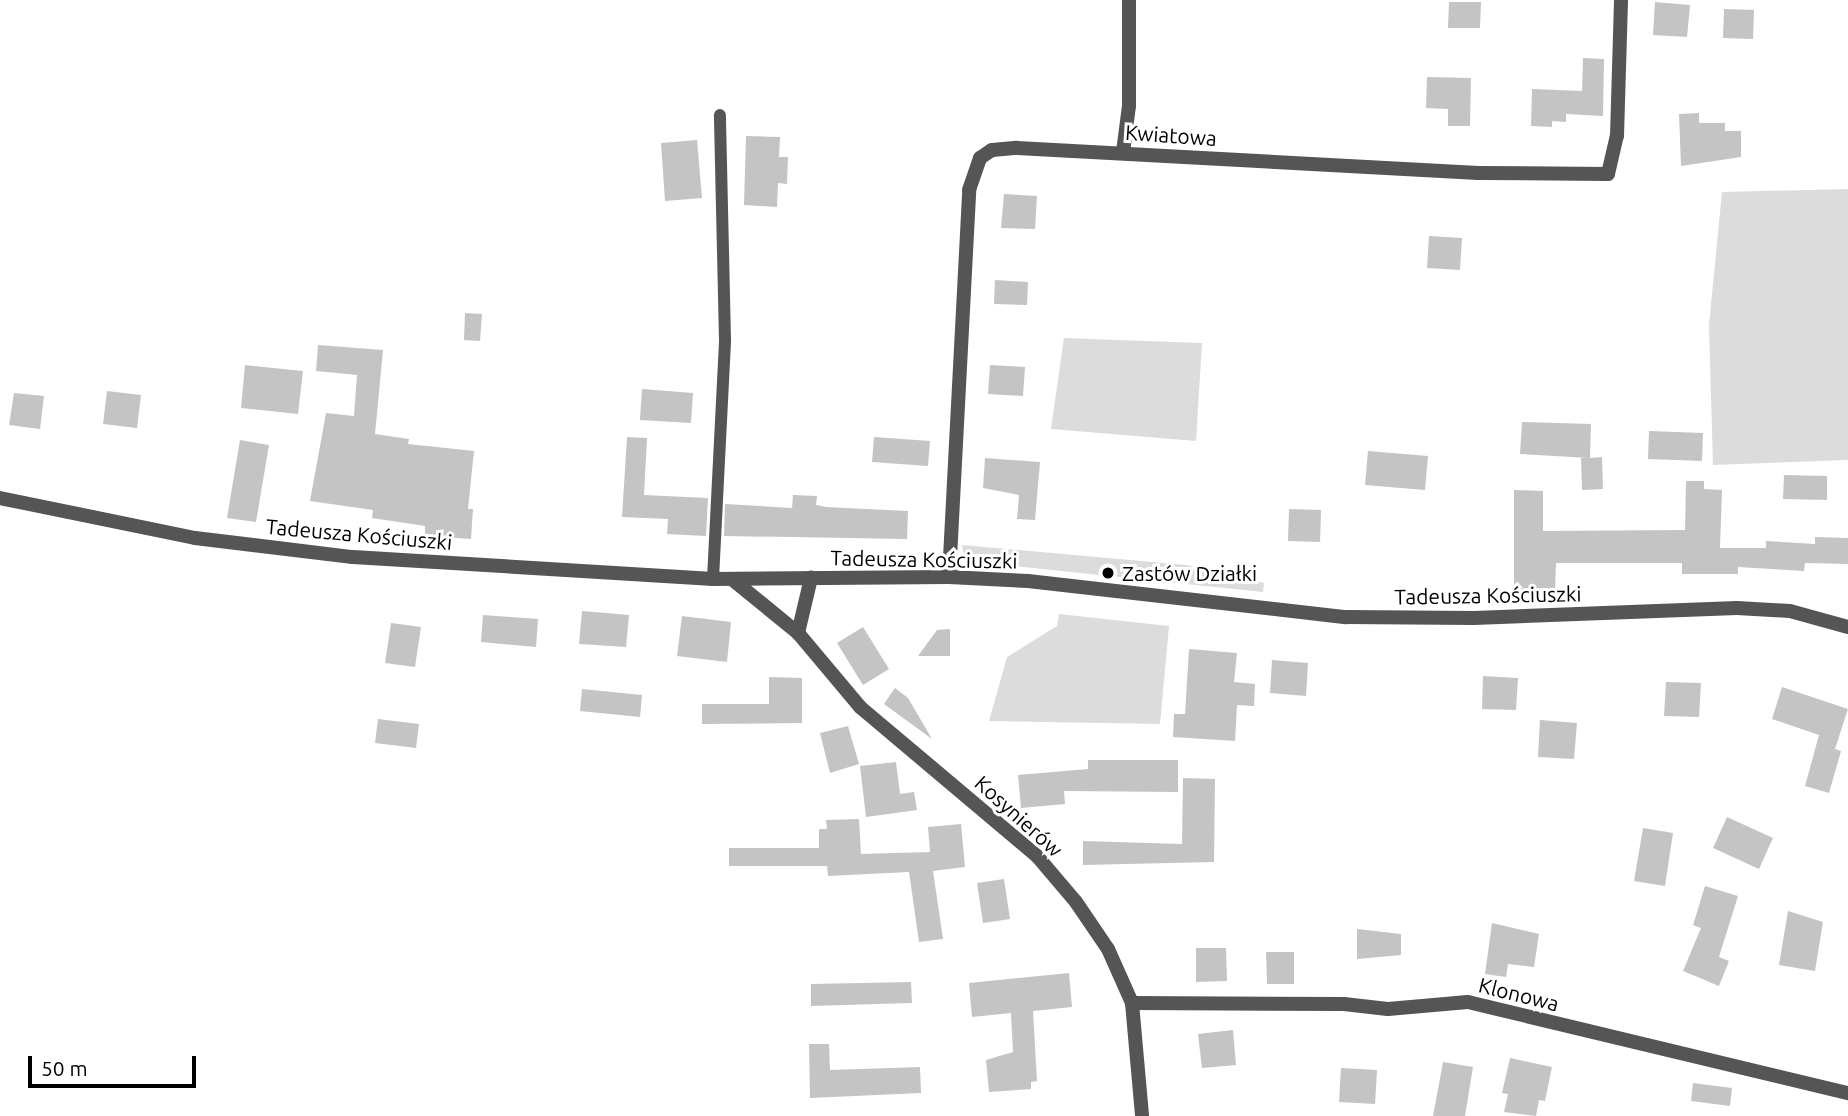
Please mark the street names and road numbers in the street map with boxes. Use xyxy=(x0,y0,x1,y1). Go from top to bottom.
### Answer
street label: Kwiatowa xyxy=(1124,119,1218,151)
street label: Tadeusza Kościuszki xyxy=(265,513,453,555)
street label: Tadeusza Kościuszki xyxy=(830,545,1018,573)
street label: Tadeusza Kościuszki xyxy=(1394,581,1582,609)
street label: Kosynierów xyxy=(970,770,1068,862)
street label: Klonowa xyxy=(1476,972,1562,1016)

